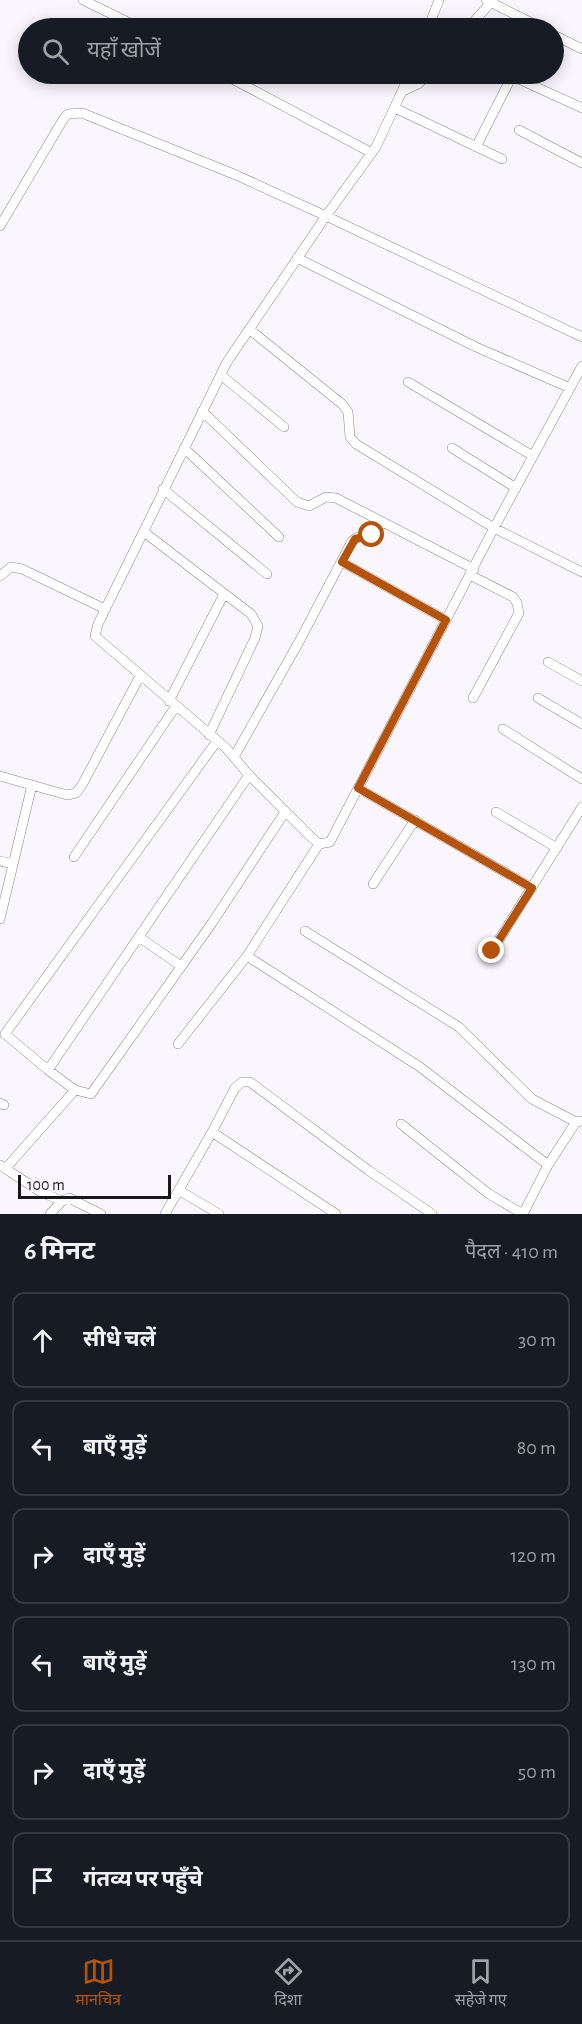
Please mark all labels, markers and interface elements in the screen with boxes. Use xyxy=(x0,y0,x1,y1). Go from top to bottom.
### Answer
search box xyxy=(18,18,564,84)
icon: search xyxy=(39,35,72,68)
text: यहाँ खोजें xyxy=(87,39,161,61)
route start xyxy=(358,521,384,547)
route end xyxy=(478,937,504,963)
scale bar xyxy=(18,1172,171,1200)
text: 100 m xyxy=(27,1177,65,1193)
text: 6 मिनट xyxy=(24,1238,95,1264)
text: पैदल · 410 m xyxy=(465,1242,558,1262)
icon: ahead xyxy=(26,1324,59,1357)
text: सीधे चलें xyxy=(83,1328,156,1350)
text: 30 m xyxy=(518,1330,556,1350)
icon: left xyxy=(26,1432,59,1465)
text: बाएँ मुड़ें xyxy=(83,1436,147,1458)
text: 80 m xyxy=(517,1438,556,1458)
icon: right xyxy=(26,1540,59,1573)
text: दाएँ मुड़ें xyxy=(83,1544,145,1566)
text: 120 m xyxy=(510,1546,556,1566)
icon: left xyxy=(26,1648,59,1681)
text: बाएँ मुड़ें xyxy=(83,1652,147,1674)
text: 130 m xyxy=(511,1654,556,1674)
icon: right xyxy=(26,1756,59,1789)
text: दाएँ मुड़ें xyxy=(83,1760,145,1782)
text: 50 m xyxy=(518,1762,556,1782)
icon: arrive xyxy=(26,1864,59,1897)
text: गंतव्य पर पहुँचे xyxy=(83,1868,203,1890)
tab: मानचित्र xyxy=(75,1955,121,2012)
tab: दिशा xyxy=(272,1955,305,2012)
tab: सहेजे गए xyxy=(455,1955,507,2012)

